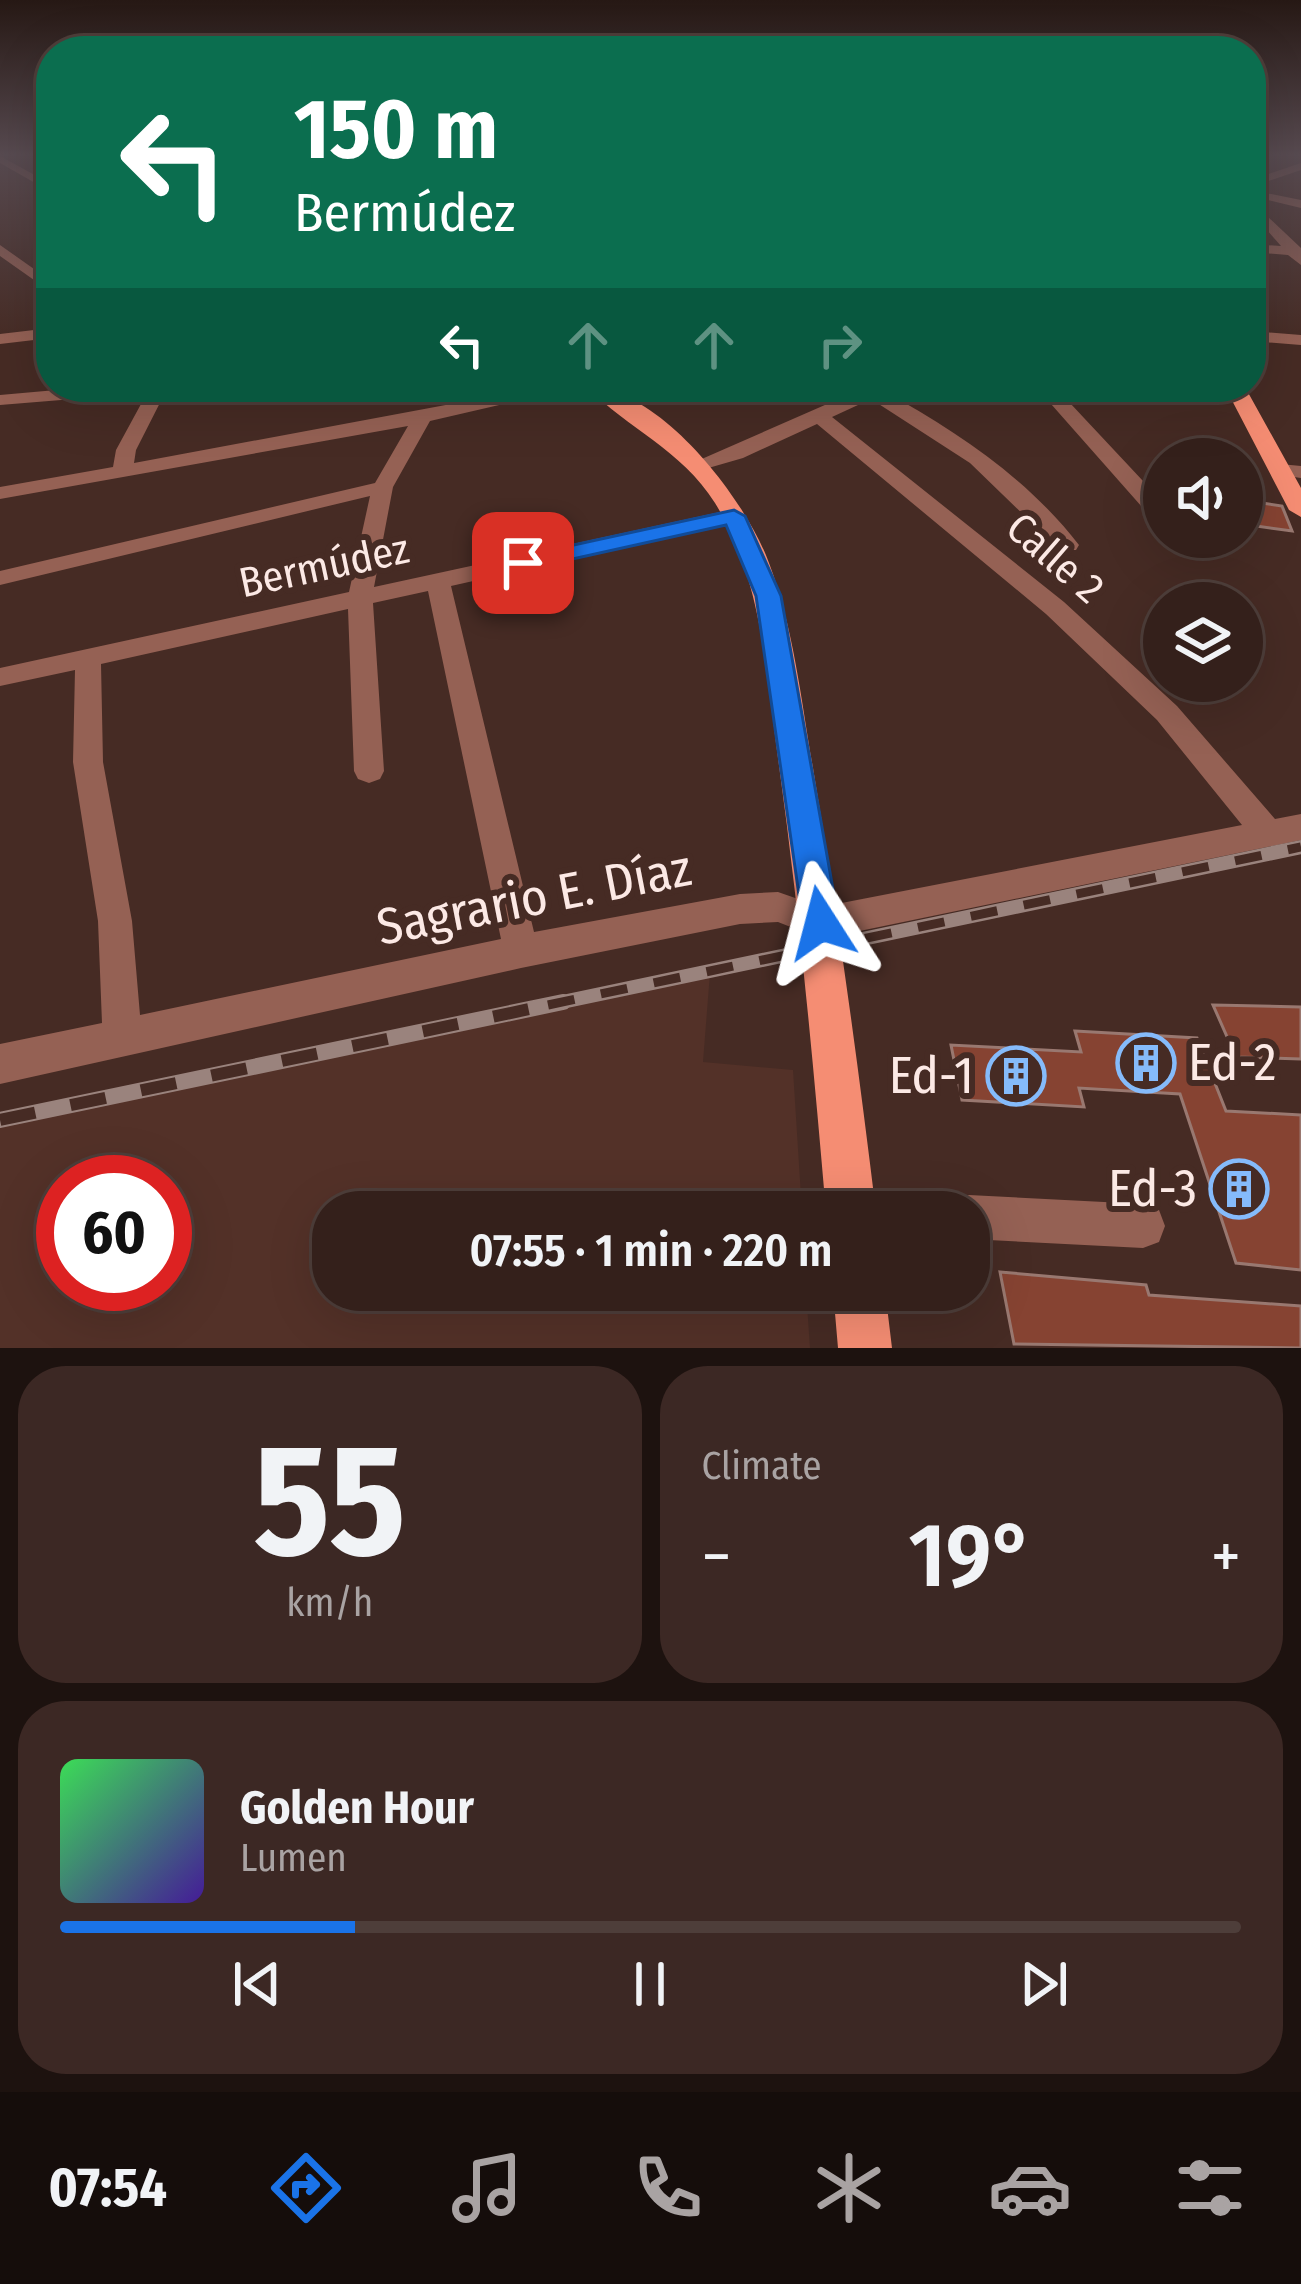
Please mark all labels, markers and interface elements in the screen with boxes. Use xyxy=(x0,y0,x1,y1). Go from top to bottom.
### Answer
text: 150 m xyxy=(294,79,498,180)
icon: left xyxy=(96,84,252,240)
text: Bermúdez xyxy=(294,181,515,245)
icon: left xyxy=(429,312,495,378)
icon: ahead xyxy=(555,312,621,378)
icon: ahead xyxy=(681,312,747,378)
icon: right xyxy=(807,312,873,378)
map controls xyxy=(1143,438,1263,702)
button: sound xyxy=(1143,438,1263,558)
street label: Calle 2 xyxy=(996,502,1114,614)
pin xyxy=(472,512,574,614)
street label: Bermúdez xyxy=(235,524,413,608)
icon: arrive xyxy=(490,530,556,596)
button: layers xyxy=(1143,582,1263,702)
street label: Sagrario E. Díaz xyxy=(372,837,696,959)
position arrow xyxy=(758,860,884,986)
building icon: Ed-2 xyxy=(1115,1032,1177,1094)
place label: Ed-2 xyxy=(1188,1032,1276,1094)
place label: Ed-1 xyxy=(889,1045,974,1107)
building icon: Ed-1 xyxy=(985,1045,1047,1107)
speed limit sign: 60 xyxy=(36,1155,192,1311)
place label: Ed-3 xyxy=(1108,1158,1197,1220)
building icon: Ed-3 xyxy=(1208,1158,1270,1220)
text: 07:55 · 1 min · 220 m xyxy=(470,1224,832,1278)
text: 55 xyxy=(254,1408,406,1595)
text: Climate xyxy=(702,1443,822,1489)
text: 19° xyxy=(908,1502,1034,1610)
text: − xyxy=(702,1517,731,1596)
text: + xyxy=(1211,1517,1241,1596)
text: km/h xyxy=(286,1580,373,1626)
text: Golden Hour xyxy=(240,1781,474,1835)
text: Lumen xyxy=(240,1835,347,1881)
icon: previous xyxy=(224,1951,290,2017)
icon: pause xyxy=(617,1951,683,2017)
icon: next xyxy=(1011,1951,1077,2017)
icon: directions xyxy=(264,2146,348,2230)
icon: music xyxy=(445,2146,529,2230)
icon: phone xyxy=(626,2146,710,2230)
icon: climate xyxy=(807,2146,891,2230)
icon: car xyxy=(988,2146,1072,2230)
icon: filters xyxy=(1168,2146,1252,2230)
text: 07:54 xyxy=(48,2156,167,2220)

